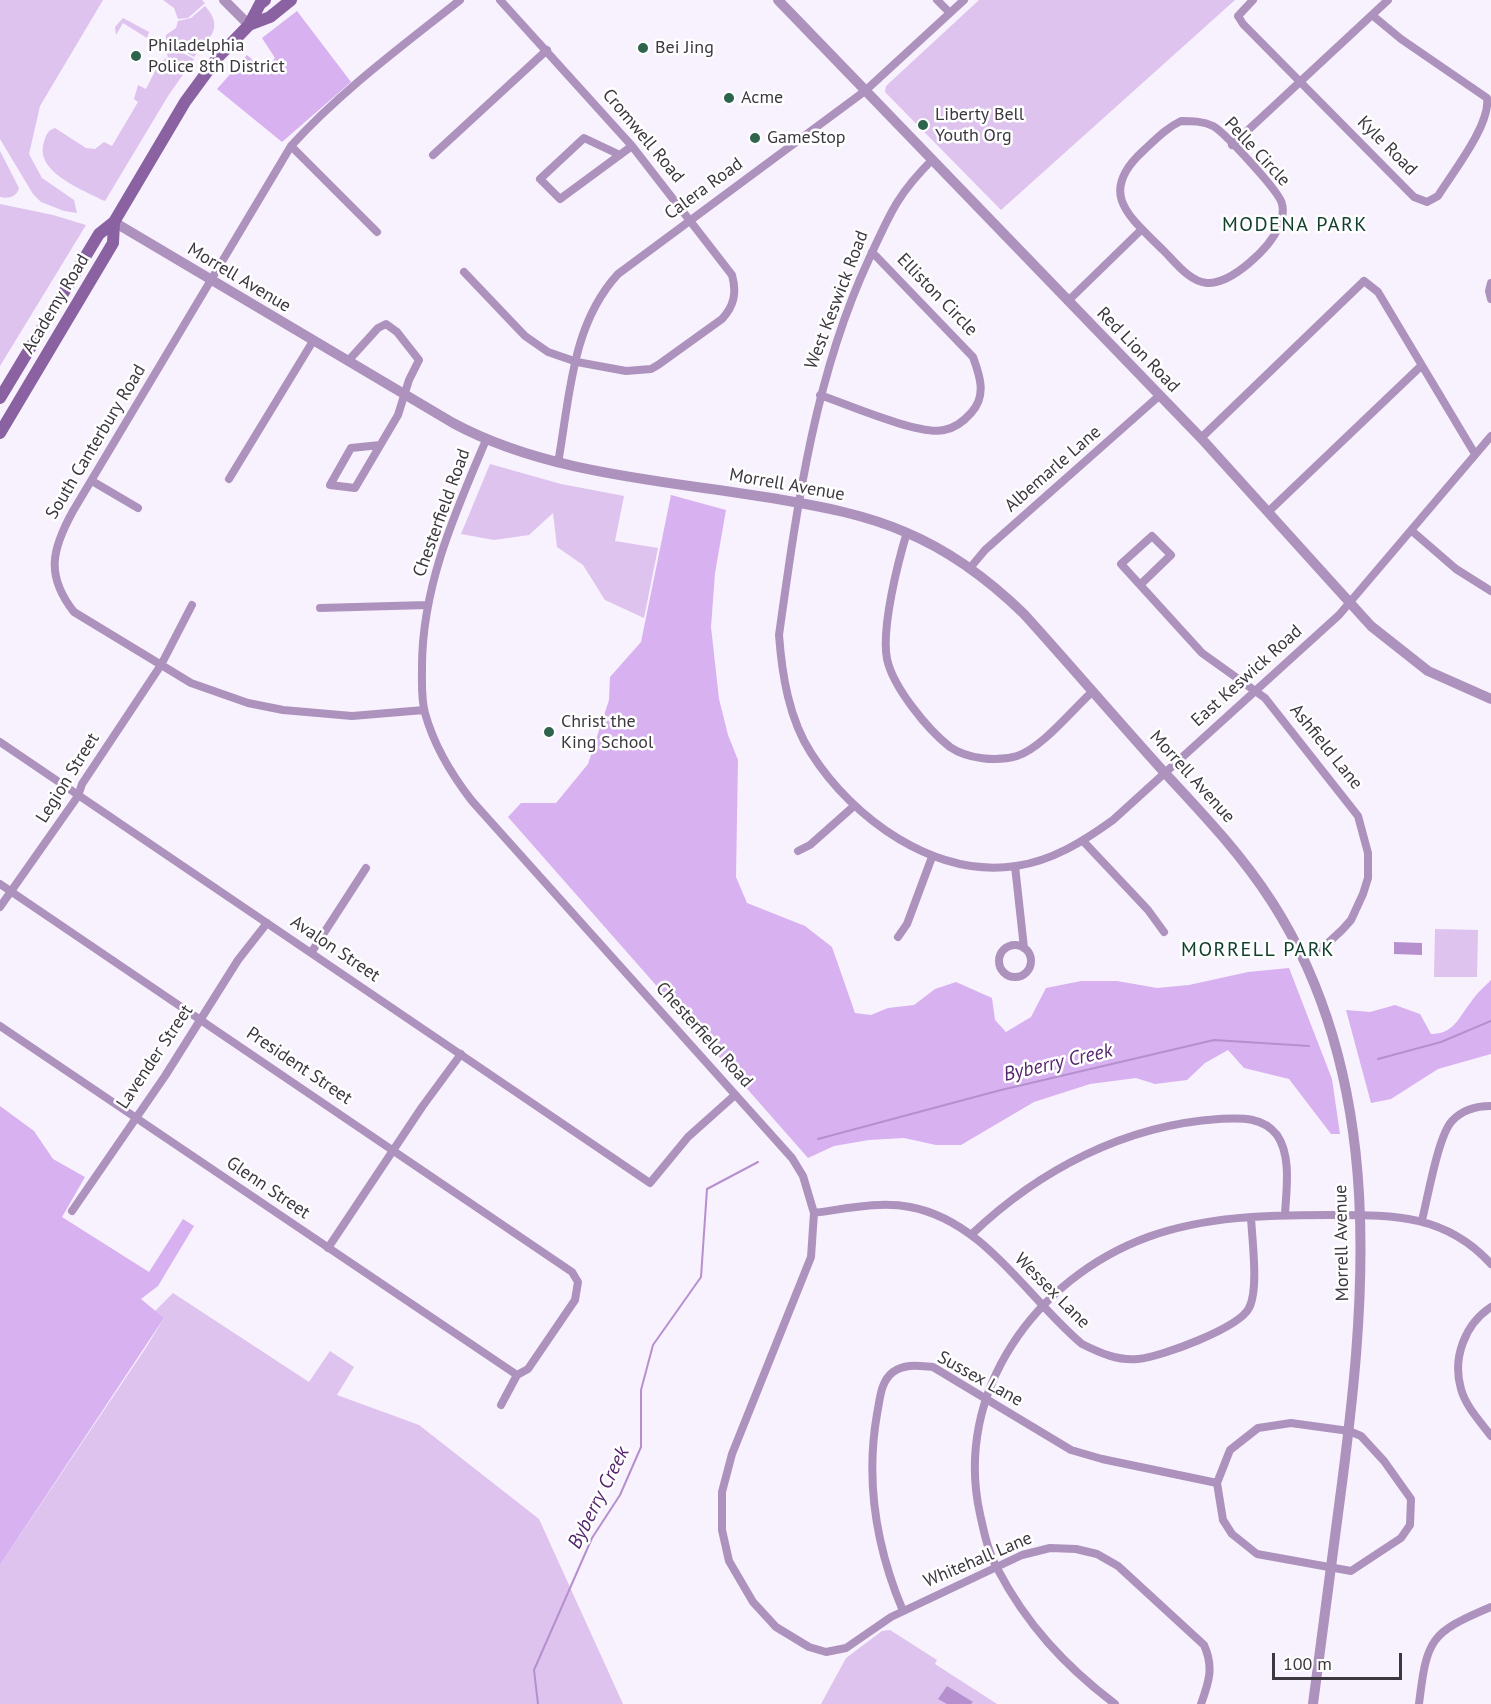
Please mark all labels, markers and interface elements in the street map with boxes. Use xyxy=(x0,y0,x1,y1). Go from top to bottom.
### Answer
place label: Philadelphia Police 8th District xyxy=(148,35,285,78)
place label: Bei Jing xyxy=(655,37,714,59)
marker: Bei Jing xyxy=(636,41,650,55)
marker: Philadelphia Police 8th District xyxy=(129,49,143,63)
street label: Cromwell Road xyxy=(597,85,689,187)
place label: Acme xyxy=(741,87,783,109)
marker: Acme xyxy=(722,91,736,105)
place label: Liberty Bell Youth Org xyxy=(935,104,1024,146)
street label: Kyle Road xyxy=(1353,112,1421,180)
street label: Pelle Circle xyxy=(1220,113,1294,191)
marker: Liberty Bell Youth Org xyxy=(916,118,930,132)
place label: GameStop xyxy=(767,127,846,149)
marker: GameStop xyxy=(748,131,762,145)
street label: Calera Road xyxy=(661,153,747,225)
district label: MODENA PARK xyxy=(1222,213,1368,237)
street label: West Keswick Road xyxy=(801,228,873,372)
street label: Morrell Avenue xyxy=(183,239,295,317)
street label: Elliston Circle xyxy=(892,249,982,341)
street label: Academy Road xyxy=(18,250,94,358)
street label: Red Lion Road xyxy=(1092,303,1184,397)
street label: South Canterbury Road xyxy=(41,361,151,523)
street label: Albemarle Lane xyxy=(1000,421,1106,517)
street label: Chesterfield Road xyxy=(409,446,475,580)
street label: Morrell Avenue xyxy=(728,464,846,506)
street label: East Keswick Road xyxy=(1187,621,1307,731)
street label: Ashfield Lane xyxy=(1285,700,1367,794)
place label: Christ the King School xyxy=(561,711,653,754)
marker: Christ the King School xyxy=(542,725,556,739)
street label: Morrell Avenue xyxy=(1145,726,1239,828)
street label: Legion Street xyxy=(32,729,104,827)
street label: Avalon Street xyxy=(286,911,384,987)
district label: MORRELL PARK xyxy=(1181,938,1335,962)
street label: Chesterfield Road xyxy=(651,978,757,1092)
street label: Lavender Street xyxy=(112,1001,198,1113)
street label: President Street xyxy=(242,1023,356,1109)
water label: Byberry Creek xyxy=(1001,1039,1115,1087)
street label: Glenn Street xyxy=(222,1152,314,1224)
street label: Morrell Avenue xyxy=(1330,1184,1354,1302)
street label: Wessex Lane xyxy=(1010,1249,1094,1333)
street label: Sussex Lane xyxy=(934,1347,1026,1411)
water label: Byberry Creek xyxy=(563,1443,635,1553)
street label: Whitehall Lane xyxy=(921,1527,1035,1593)
scale bar xyxy=(1275,1641,1406,1679)
text: 100 m xyxy=(1283,1652,1332,1675)

